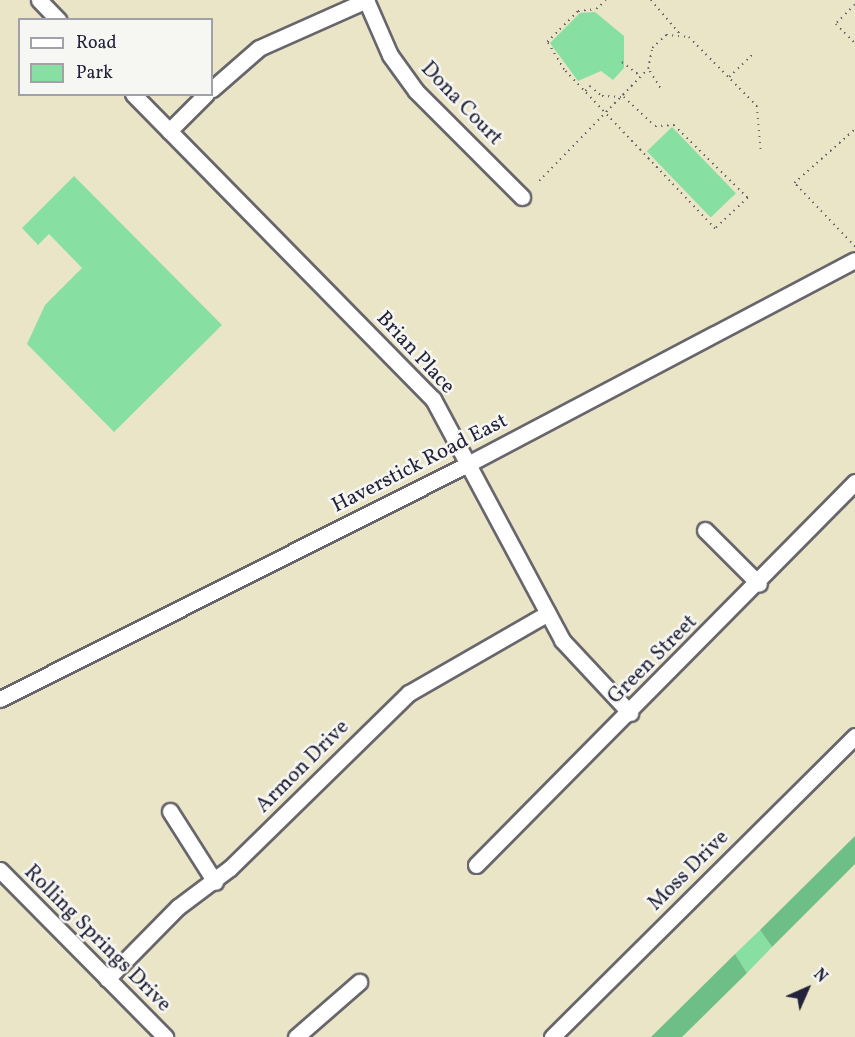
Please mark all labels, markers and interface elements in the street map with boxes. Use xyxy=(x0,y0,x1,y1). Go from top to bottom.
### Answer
legend xyxy=(18,18,213,96)
text: Road xyxy=(76,31,117,56)
street label: Dona Court xyxy=(415,57,507,151)
text: Park xyxy=(76,61,113,86)
street label: Brian Place xyxy=(370,306,460,400)
street label: Haverstick Road East xyxy=(328,409,512,519)
street label: Green Street xyxy=(603,610,703,710)
street label: Armon Drive xyxy=(251,715,355,819)
street label: Moss Drive xyxy=(643,825,735,917)
street label: Rolling Springs Drive xyxy=(18,860,176,1018)
north arrow xyxy=(777,959,837,1019)
text: N xyxy=(808,964,832,988)

